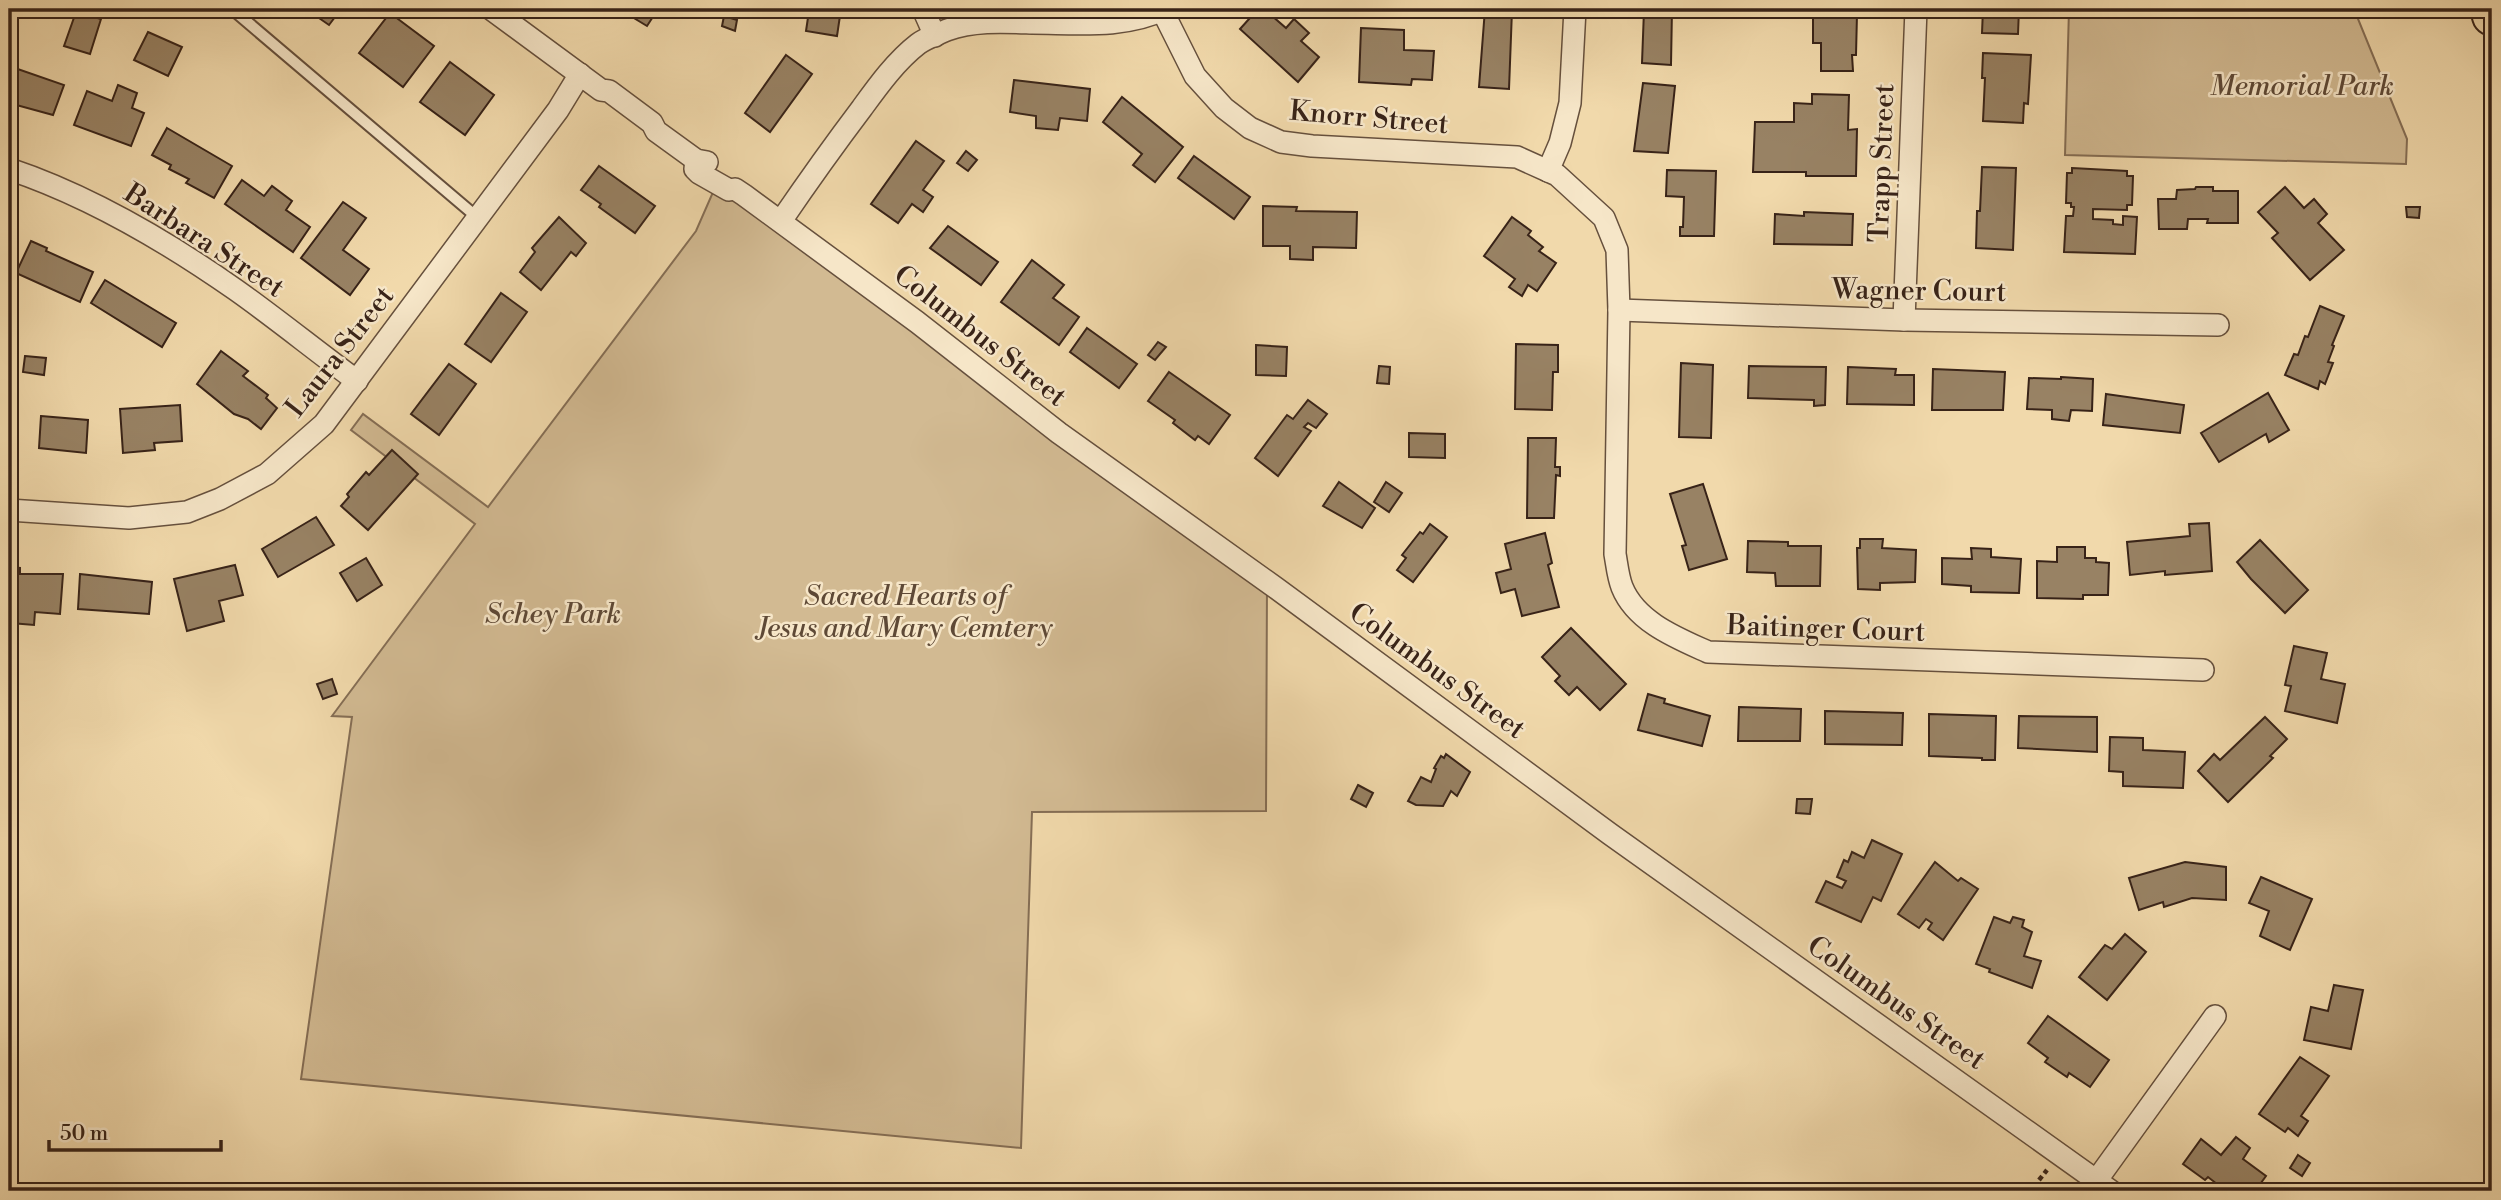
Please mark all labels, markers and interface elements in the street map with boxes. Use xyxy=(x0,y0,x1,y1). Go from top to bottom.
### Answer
park label: Memorial Park xyxy=(2210,69,2394,104)
street label: Trapp Street xyxy=(1862,83,1902,243)
street label: Knorr Street xyxy=(1288,94,1450,142)
street label: Barbara Street xyxy=(117,176,291,306)
street label: Columbus Street xyxy=(887,258,1073,414)
street label: Wagner Court xyxy=(1830,272,2007,310)
street label: Laura Street xyxy=(278,279,402,424)
park label: Sacred Hearts of Jesus and Mary Cemtery xyxy=(754,579,1054,646)
street label: Columbus Street xyxy=(1342,595,1532,747)
park label: Schey Park xyxy=(485,597,621,632)
street label: Baitinger Court xyxy=(1725,608,1926,650)
street label: Columbus Street xyxy=(1800,929,1992,1078)
scale bar xyxy=(49,1109,220,1153)
text: 50 m xyxy=(60,1121,108,1147)

